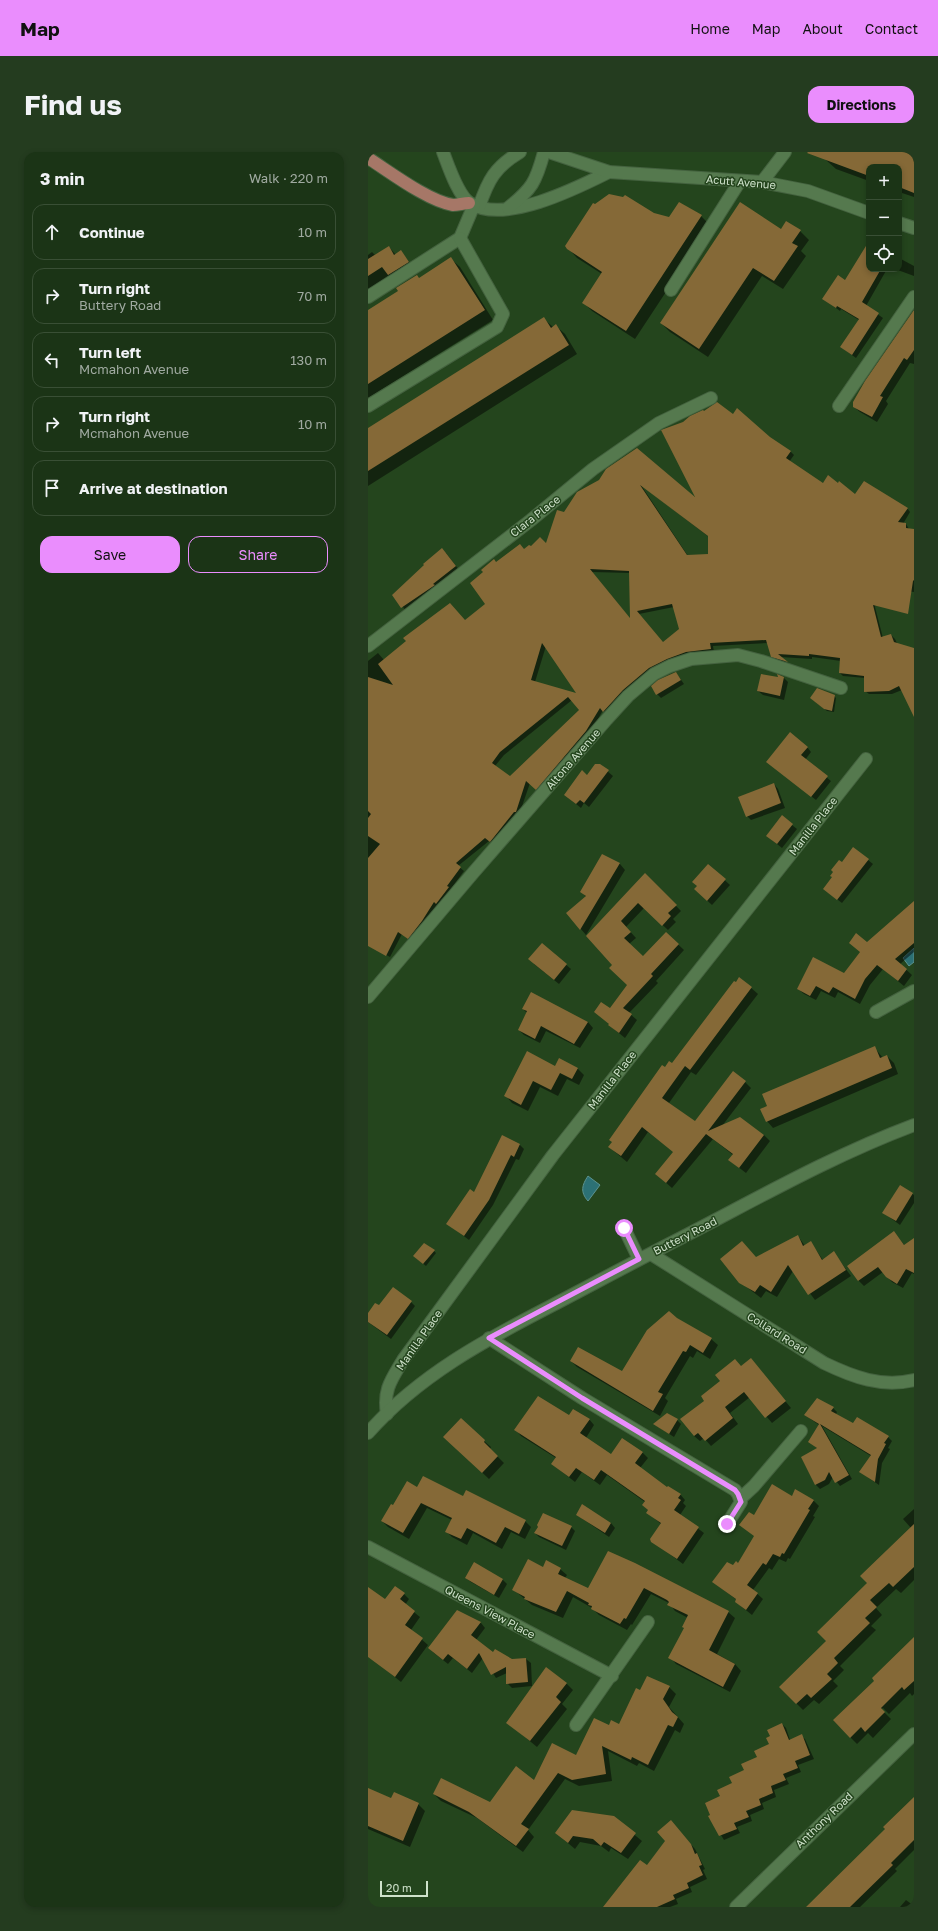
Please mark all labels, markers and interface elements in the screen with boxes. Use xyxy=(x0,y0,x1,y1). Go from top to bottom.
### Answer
text: Map xyxy=(20,17,60,40)
text: Home xyxy=(690,20,730,37)
text: Map xyxy=(752,20,780,37)
text: About xyxy=(802,20,843,37)
text: Contact xyxy=(865,20,918,37)
button: Directions xyxy=(808,86,914,123)
text: Find us xyxy=(24,88,122,121)
map controls xyxy=(866,164,902,272)
button: + xyxy=(866,164,902,200)
text: 3 min xyxy=(40,168,84,189)
text: Walk · 220 m xyxy=(249,170,328,186)
street label: Acutt Avenue xyxy=(706,172,777,191)
button: − xyxy=(866,200,902,236)
icon: ahead xyxy=(41,221,63,243)
text: Continue xyxy=(79,223,145,241)
text: 10 m xyxy=(298,224,327,240)
button: locate xyxy=(866,236,902,272)
text: Turn right xyxy=(79,279,150,297)
icon: right xyxy=(41,285,63,307)
text: 70 m xyxy=(297,288,327,304)
text: Buttery Road xyxy=(79,297,161,313)
text: Turn left xyxy=(79,343,141,361)
icon: left xyxy=(41,349,63,371)
text: 130 m xyxy=(290,352,327,368)
text: Mcmahon Avenue xyxy=(79,361,189,377)
text: Turn right xyxy=(79,407,150,425)
icon: right xyxy=(41,413,63,435)
text: 10 m xyxy=(298,416,327,432)
text: Mcmahon Avenue xyxy=(79,425,189,441)
icon: arrive xyxy=(41,477,63,499)
text: Arrive at destination xyxy=(79,479,228,497)
street label: Clara Place xyxy=(507,492,562,539)
button: Save xyxy=(40,536,180,573)
button: Share xyxy=(188,536,328,573)
street label: Altona Avenue xyxy=(543,726,602,792)
street label: Manilla Place xyxy=(786,794,839,858)
street label: Manilla Place xyxy=(585,1048,638,1112)
street label: Buttery Road xyxy=(651,1214,719,1257)
route start xyxy=(615,1219,633,1237)
street label: Manilla Place xyxy=(393,1307,444,1372)
street label: Collard Road xyxy=(745,1309,810,1356)
route end xyxy=(718,1515,736,1533)
street label: Queens View Place xyxy=(443,1582,538,1641)
street label: Anthony Road xyxy=(792,1789,855,1850)
scale bar xyxy=(380,1879,428,1898)
text: 20 m xyxy=(386,1881,412,1894)

